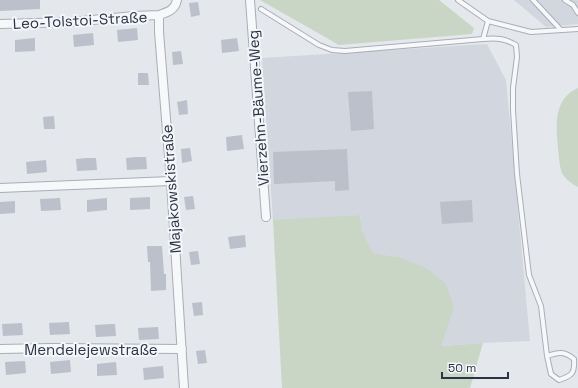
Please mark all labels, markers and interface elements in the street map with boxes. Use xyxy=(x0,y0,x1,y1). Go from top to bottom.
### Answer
street label: Leo-Tolstoi-Straße xyxy=(12,7,148,33)
street label: Vierzehn-Bäume-Weg xyxy=(243,29,273,187)
street label: Majakowskistraße xyxy=(157,124,185,254)
street label: Mendelejewstraße xyxy=(24,340,158,359)
scale bar xyxy=(442,354,508,380)
text: 50 m xyxy=(448,360,476,376)

